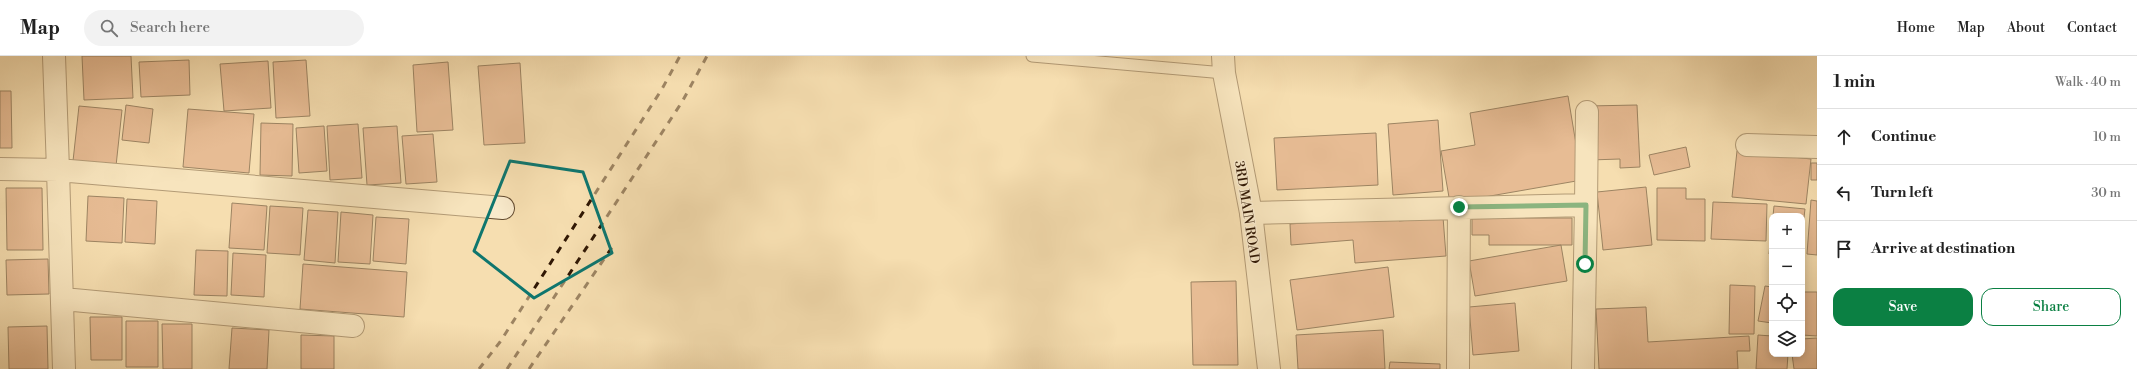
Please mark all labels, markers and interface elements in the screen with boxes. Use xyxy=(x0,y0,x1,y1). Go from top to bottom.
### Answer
search box xyxy=(84,10,364,46)
text: Map xyxy=(20,16,60,40)
icon: search xyxy=(98,17,120,39)
text: Search here xyxy=(130,18,210,37)
text: Home xyxy=(1897,19,1935,37)
text: Map xyxy=(1957,19,1985,37)
text: About xyxy=(2007,19,2045,37)
text: Contact xyxy=(2067,19,2117,37)
text: 1 min xyxy=(1833,71,1875,93)
text: Walk · 40 m xyxy=(2055,74,2121,90)
icon: ahead xyxy=(1833,126,1855,148)
text: Continue xyxy=(1871,127,1936,146)
text: 10 m xyxy=(2093,129,2121,145)
street label: 3RD MAIN ROAD xyxy=(1231,160,1263,265)
icon: left xyxy=(1833,182,1855,204)
text: Turn left xyxy=(1871,183,1933,202)
text: 30 m xyxy=(2091,185,2121,201)
route end xyxy=(1450,198,1468,216)
map controls xyxy=(1769,213,1805,357)
button: + xyxy=(1769,213,1805,249)
icon: arrive xyxy=(1833,238,1855,260)
text: Arrive at destination xyxy=(1871,239,2015,258)
button: − xyxy=(1769,249,1805,285)
route start xyxy=(1576,255,1594,273)
button: locate xyxy=(1769,285,1805,321)
button: Save xyxy=(1833,288,1973,326)
button: Share xyxy=(1981,288,2121,326)
button: layers xyxy=(1769,321,1805,357)

